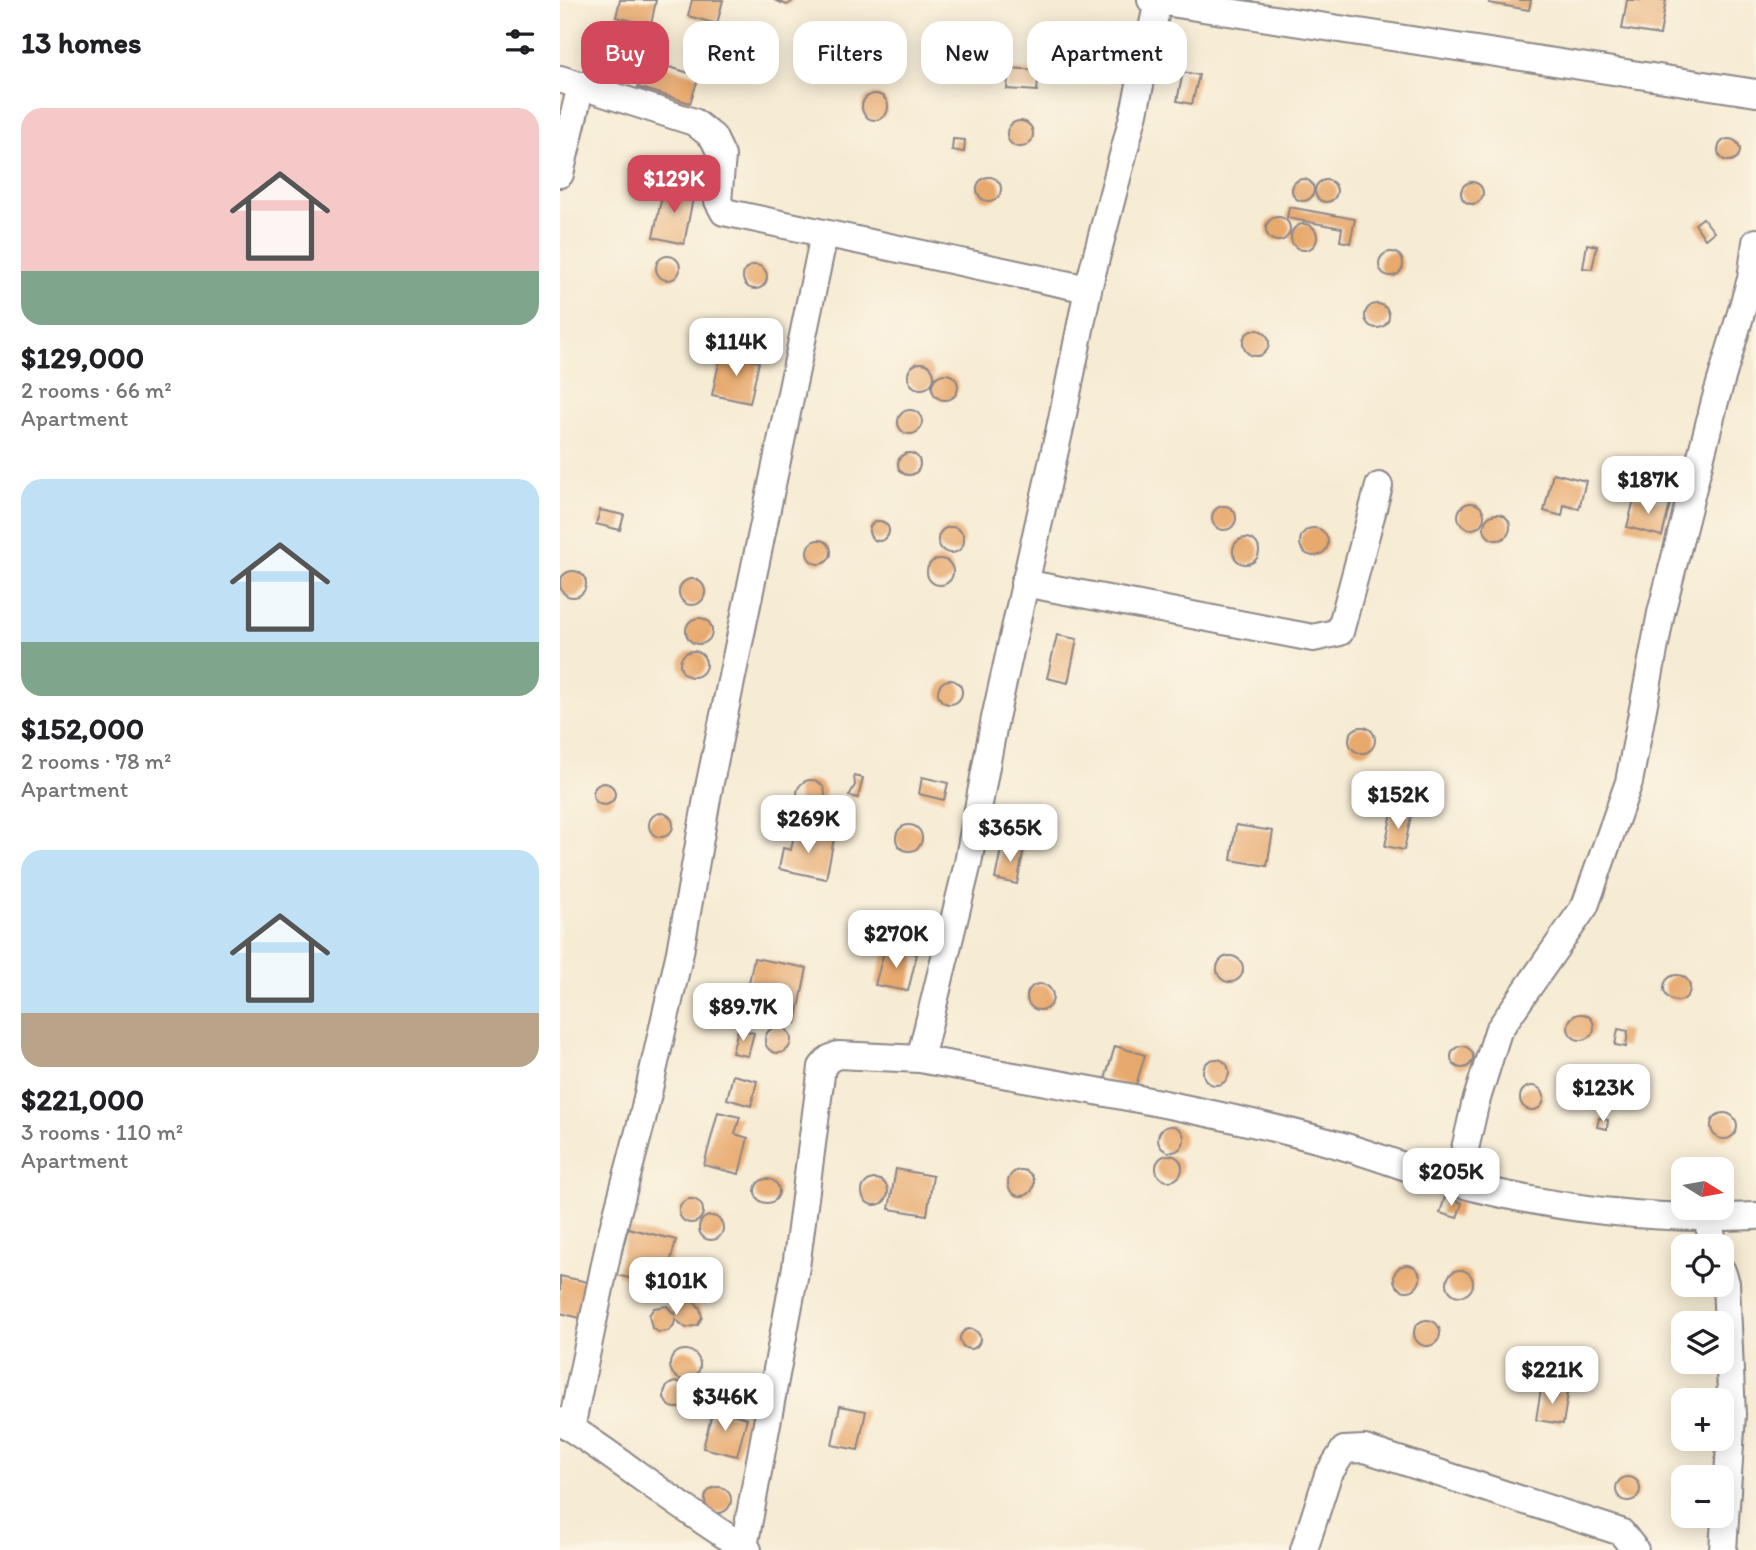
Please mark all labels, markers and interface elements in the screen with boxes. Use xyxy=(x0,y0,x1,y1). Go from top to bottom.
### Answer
chip: Buy xyxy=(581,21,669,84)
chip: Rent xyxy=(683,21,779,84)
chip: Filters xyxy=(793,21,907,84)
chip: New xyxy=(921,21,1013,84)
chip: Apartment xyxy=(1027,21,1187,84)
icon: filters xyxy=(501,23,539,61)
text: 13 homes xyxy=(21,24,141,61)
icon: home xyxy=(217,153,343,279)
pin: $129K xyxy=(625,156,723,215)
text: $129K xyxy=(643,164,705,192)
pin: $114K xyxy=(687,318,785,378)
text: $114K xyxy=(705,327,767,355)
text: $129,000 xyxy=(21,339,144,376)
text: 2 rooms · 66 m² xyxy=(21,376,172,404)
text: Apartment xyxy=(21,404,128,432)
pin: $187K xyxy=(1599,456,1697,516)
text: $187K xyxy=(1617,465,1679,493)
icon: home xyxy=(217,524,343,650)
text: $152,000 xyxy=(21,710,144,747)
text: 2 rooms · 78 m² xyxy=(21,747,171,775)
pin: $152K xyxy=(1349,772,1447,831)
text: Apartment xyxy=(21,775,128,803)
text: $152K xyxy=(1367,780,1429,808)
pin: $269K xyxy=(759,796,857,855)
text: $269K xyxy=(777,804,839,832)
pin: $365K xyxy=(961,804,1059,864)
text: $365K xyxy=(978,813,1042,841)
icon: home xyxy=(217,895,343,1021)
pin: $270K xyxy=(847,911,945,970)
text: $270K xyxy=(864,919,928,947)
pin: $89.7K xyxy=(686,984,800,1043)
text: $89.7K xyxy=(709,992,777,1020)
pin: $123K xyxy=(1554,1064,1652,1124)
text: $123K xyxy=(1572,1073,1634,1101)
text: $221,000 xyxy=(21,1081,144,1118)
text: 3 rooms · 110 m² xyxy=(21,1118,183,1146)
text: Apartment xyxy=(21,1146,128,1174)
pin: $205K xyxy=(1402,1148,1500,1208)
text: $205K xyxy=(1419,1157,1483,1185)
north arrow xyxy=(1671,1157,1734,1220)
map controls xyxy=(1671,1157,1734,1528)
button: locate xyxy=(1671,1234,1734,1297)
pin: $101K xyxy=(627,1258,725,1317)
text: $101K xyxy=(645,1266,707,1294)
button: layers xyxy=(1671,1311,1734,1374)
pin: $221K xyxy=(1503,1346,1601,1406)
text: $221K xyxy=(1521,1355,1583,1383)
pin: $346K xyxy=(676,1374,774,1433)
text: $346K xyxy=(693,1382,757,1410)
button: + xyxy=(1671,1388,1734,1451)
button: − xyxy=(1671,1465,1734,1528)

